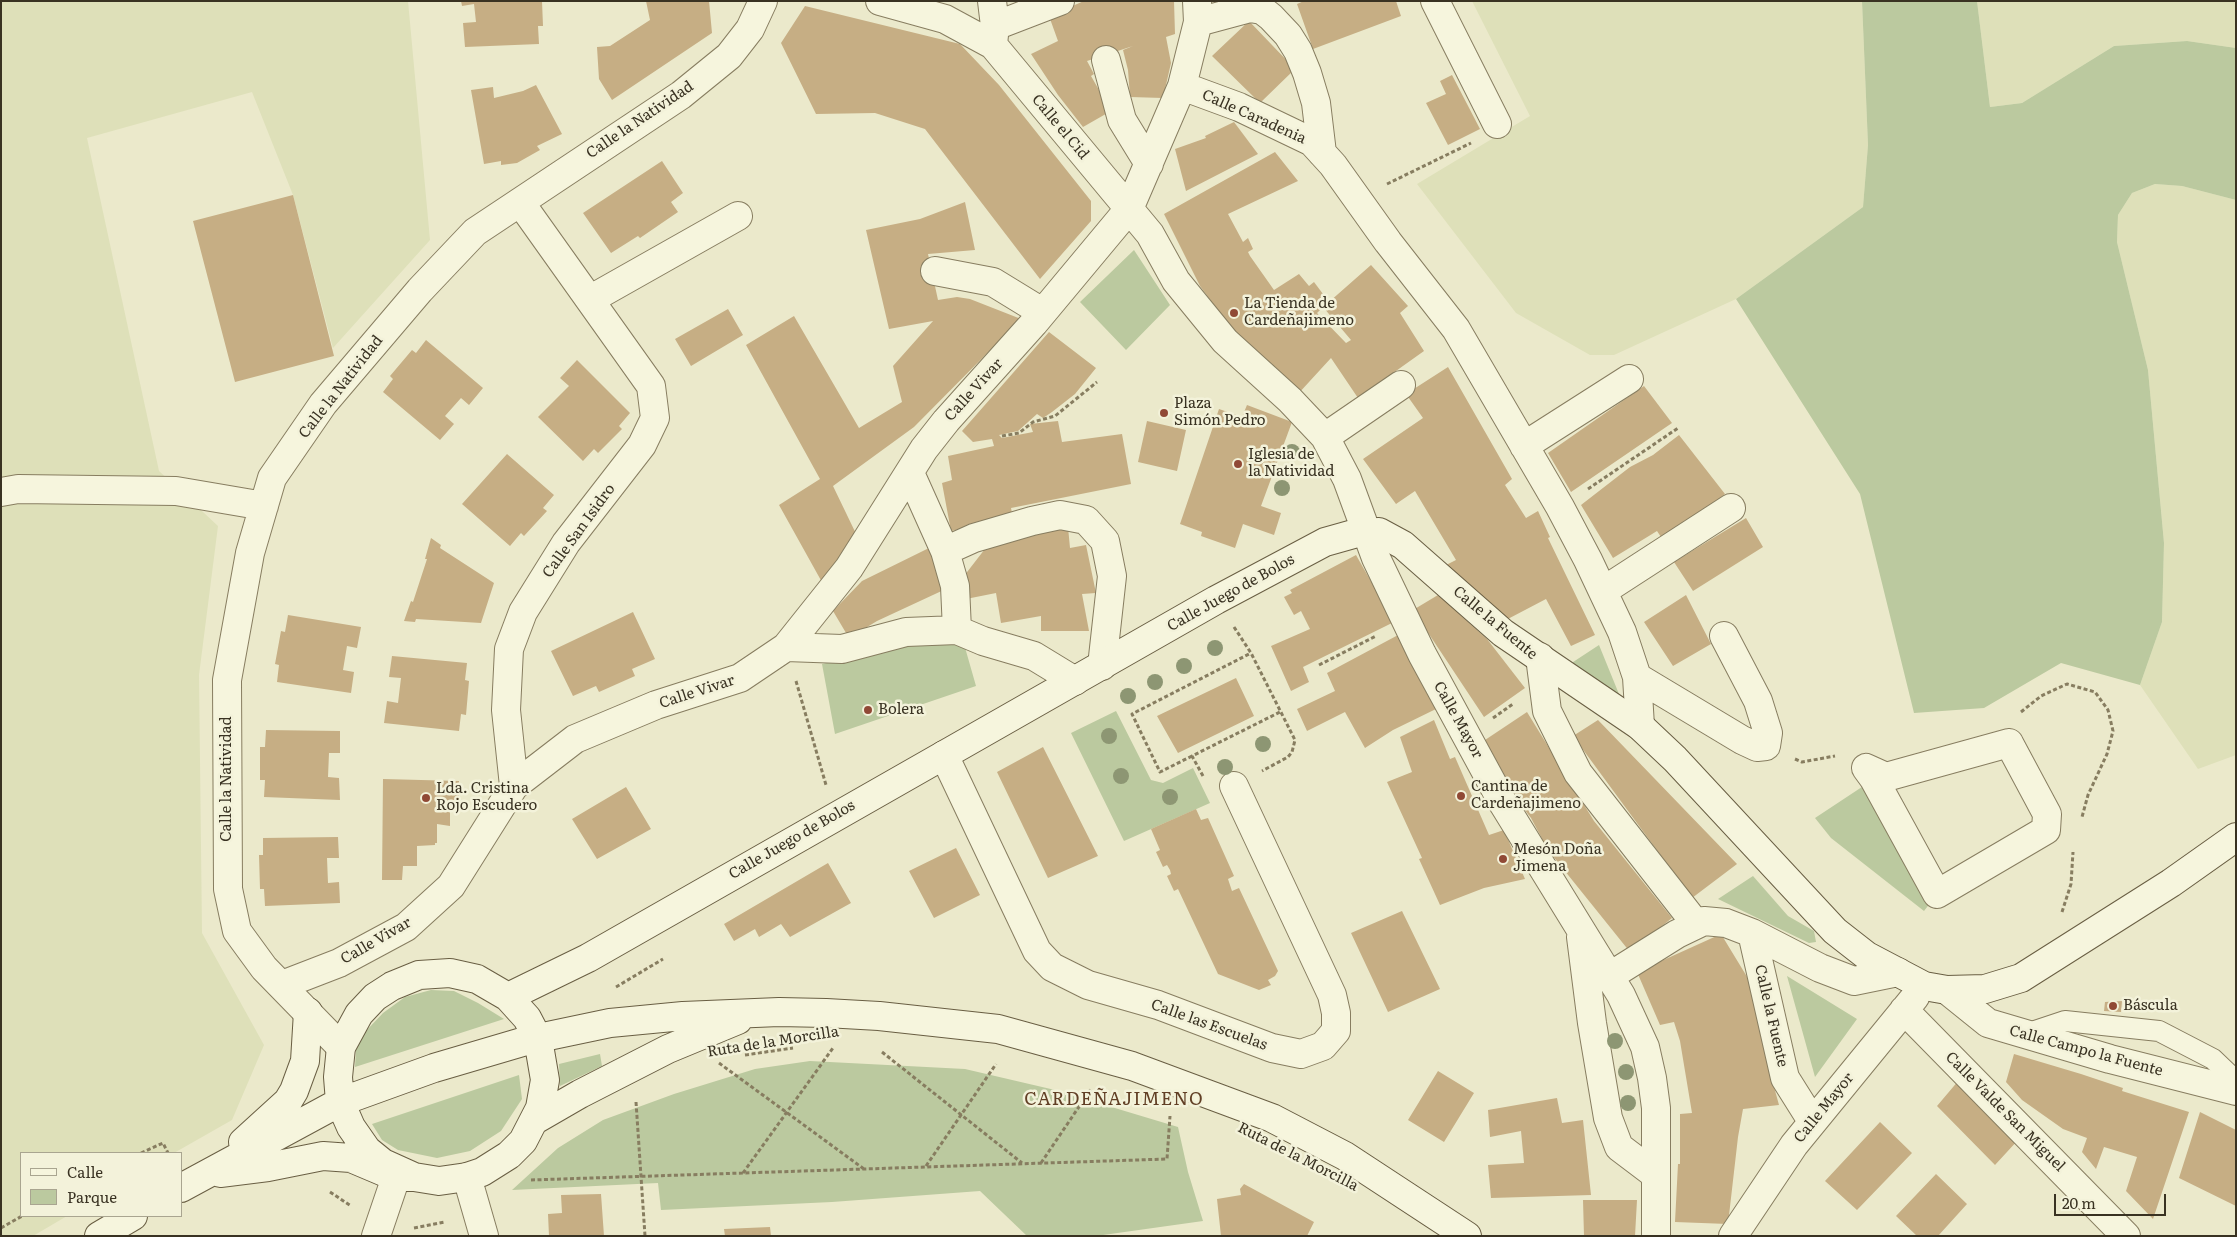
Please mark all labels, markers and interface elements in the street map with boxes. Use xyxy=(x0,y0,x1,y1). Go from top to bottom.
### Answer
street label: Calle la Natividad xyxy=(583,77,697,163)
street label: Calle Caradenia xyxy=(1199,86,1309,148)
street label: Calle el Cid xyxy=(1028,91,1092,163)
place label: La Tienda de Cardeñajimeno xyxy=(1244,295,1354,330)
marker: La Tienda de Cardeñajimeno xyxy=(1228,307,1240,319)
street label: Calle la Natividad xyxy=(295,332,387,442)
street label: Calle Vivar xyxy=(941,355,1007,425)
place label: Plaza Simón Pedro xyxy=(1174,395,1266,430)
marker: Plaza Simón Pedro xyxy=(1158,407,1170,419)
place label: Iglesia de la Natividad xyxy=(1248,446,1334,481)
marker: Iglesia de la Natividad xyxy=(1232,458,1244,470)
street label: Calle San Isidro xyxy=(539,481,619,581)
street label: Calle Juego de Bolos xyxy=(1164,551,1298,635)
street label: Calle la Fuente xyxy=(1449,583,1541,663)
street label: Calle Vivar xyxy=(657,671,737,713)
street label: Calle Mayor xyxy=(1429,678,1487,762)
place label: Bolera xyxy=(878,701,924,719)
marker: Bolera xyxy=(862,704,874,716)
street label: Calle la Natividad xyxy=(218,716,236,842)
place label: Cantina de Cardeñajimeno xyxy=(1471,778,1581,813)
place label: Lda. Cristina Rojo Escudero xyxy=(436,780,537,815)
marker: Cantina de Cardeñajimeno xyxy=(1455,790,1467,802)
marker: Lda. Cristina Rojo Escudero xyxy=(420,792,432,804)
street label: Calle Juego de Bolos xyxy=(726,797,858,883)
place label: Mesón Doña Jimena xyxy=(1513,841,1602,876)
marker: Mesón Doña Jimena xyxy=(1497,853,1509,865)
street label: Calle Vivar xyxy=(338,914,414,968)
street label: Calle la Fuente xyxy=(1750,963,1792,1069)
street label: Calle las Escuelas xyxy=(1148,996,1270,1054)
place label: Báscula xyxy=(2123,997,2178,1015)
marker: Báscula xyxy=(2107,1000,2119,1012)
street label: Calle Campo la Fuente xyxy=(2007,1022,2165,1080)
street label: Ruta de la Morcilla xyxy=(706,1023,840,1061)
street label: Calle Valde San Miguel xyxy=(1941,1048,2069,1176)
street label: Calle Mayor xyxy=(1790,1069,1858,1147)
district label: CARDEÑAJIMENO xyxy=(1023,1089,1205,1111)
street label: Ruta de la Morcilla xyxy=(1235,1119,1361,1195)
legend xyxy=(20,1152,182,1217)
text: Calle xyxy=(67,1160,103,1183)
scale bar xyxy=(2057,1184,2170,1216)
text: Parque xyxy=(67,1185,117,1208)
text: 20 m xyxy=(2062,1191,2096,1214)

